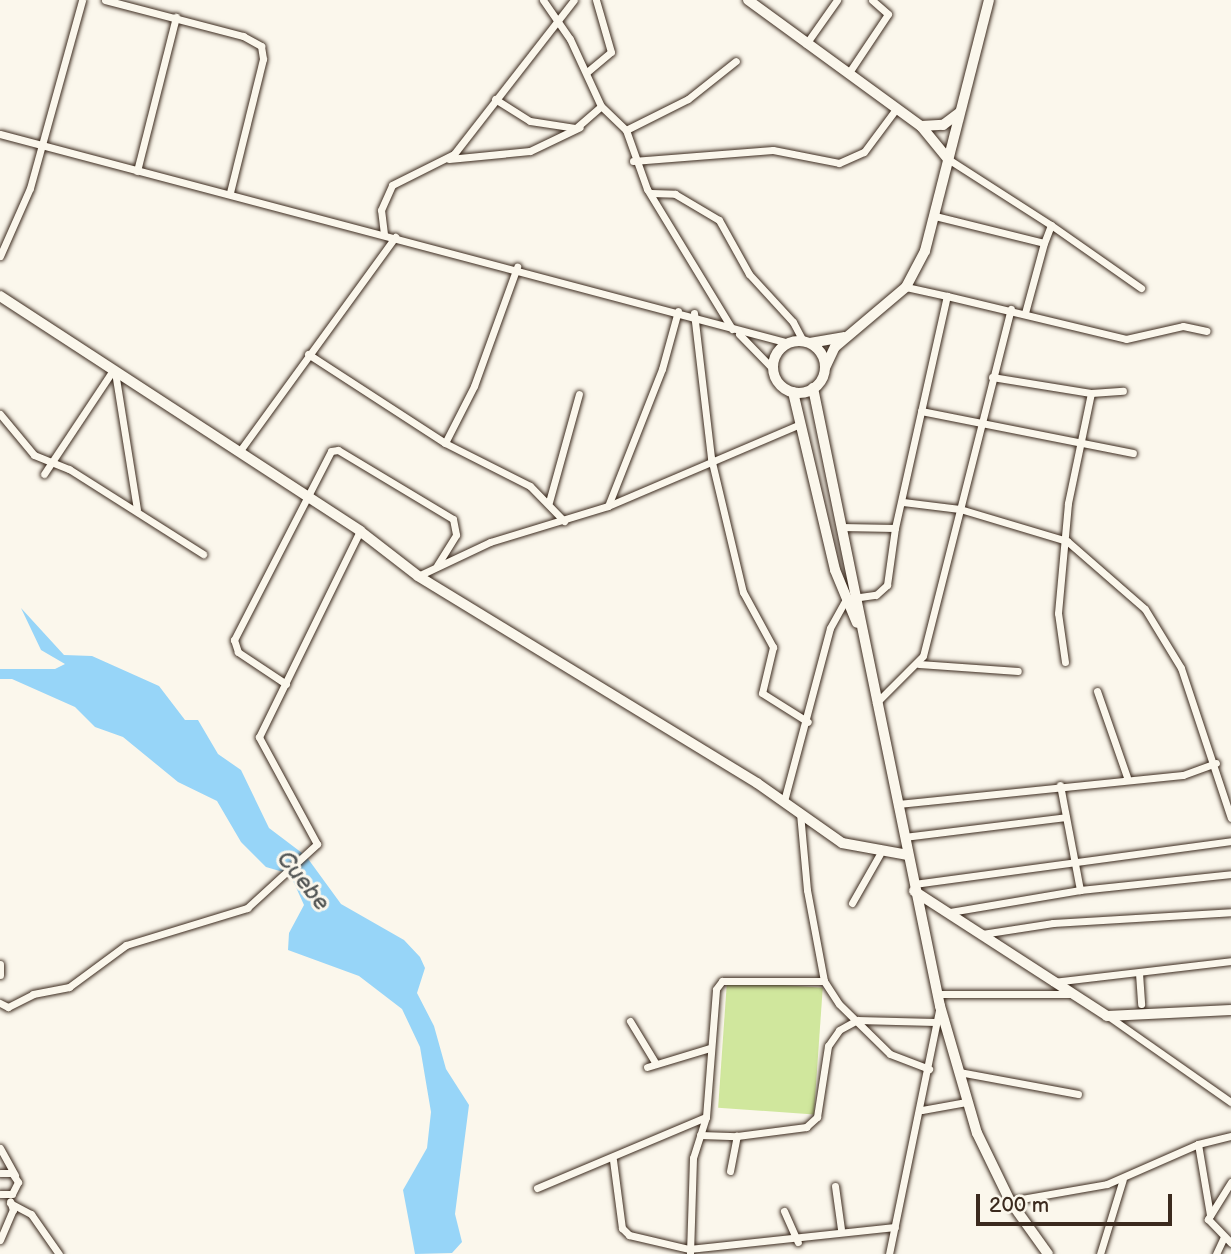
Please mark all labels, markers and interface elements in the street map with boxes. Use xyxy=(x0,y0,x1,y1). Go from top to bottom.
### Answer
water label: Cuebe xyxy=(271,846,335,916)
scale bar xyxy=(979,1180,1175,1224)
text: 200 m xyxy=(989,1193,1049,1218)

